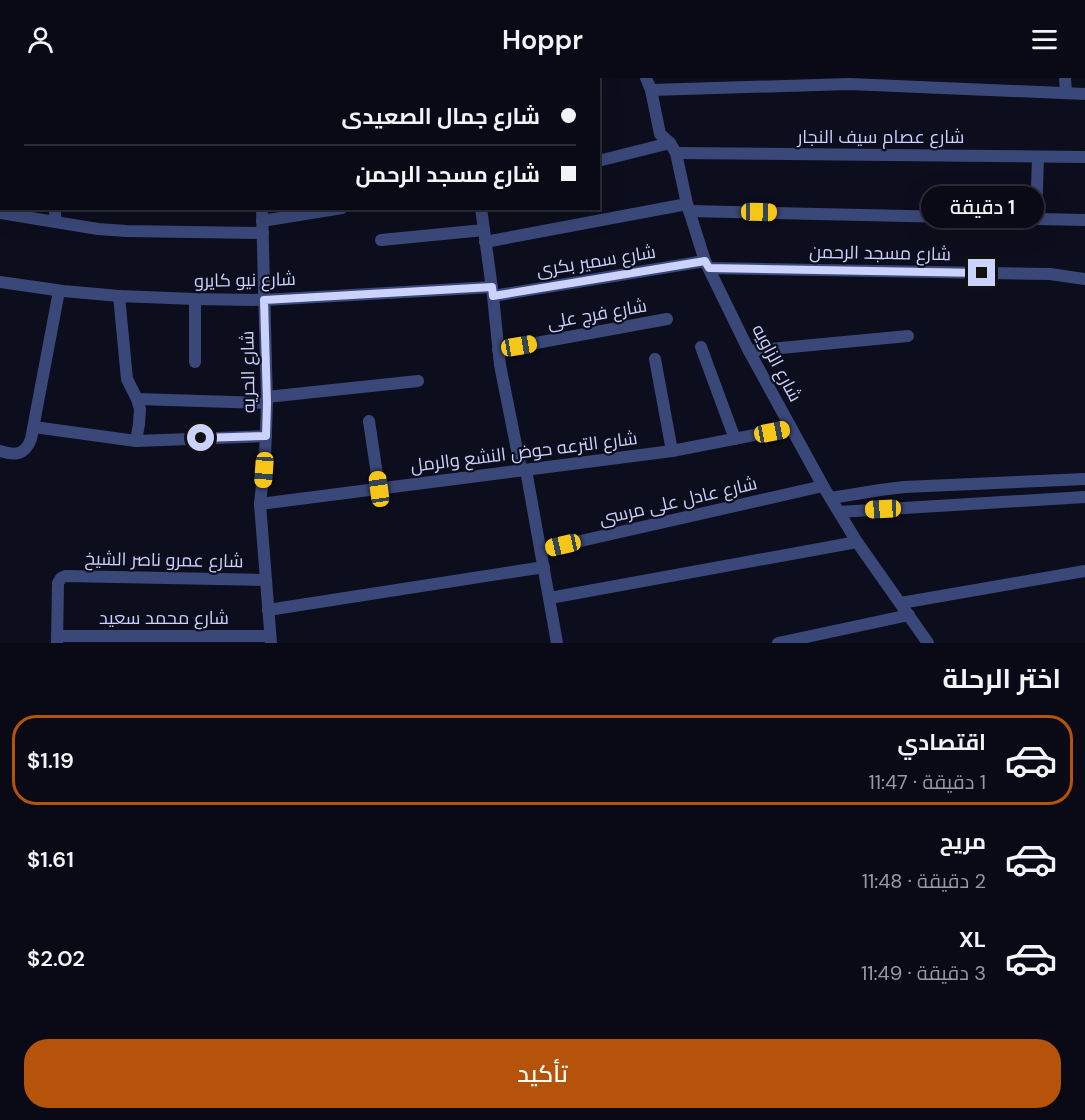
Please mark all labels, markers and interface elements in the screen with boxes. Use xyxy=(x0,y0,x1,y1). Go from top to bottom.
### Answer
text: Hoppr xyxy=(502,22,583,57)
icon: person xyxy=(24,23,57,56)
icon: menu xyxy=(1028,23,1061,56)
text: شارع جمال الصعيدى xyxy=(342,102,540,131)
street label: شارع عصام سيف النجار xyxy=(797,125,964,149)
text: شارع مسجد الرحمن xyxy=(355,160,540,189)
callout: 1 دقيقة xyxy=(920,186,1044,228)
text: 1 دقيقة xyxy=(950,194,1015,220)
car xyxy=(741,203,777,221)
street label: شارع سمير بكرى xyxy=(535,240,657,282)
street label: شارع مسجد الرحمن xyxy=(809,240,951,266)
route end xyxy=(968,259,995,286)
street label: شارع نيو كايرو xyxy=(194,267,296,293)
street label: شارع فرج على xyxy=(545,293,649,335)
street label: شارع الزاويه xyxy=(747,320,807,406)
street label: شارع الحريه xyxy=(235,331,261,413)
car xyxy=(500,334,538,358)
car xyxy=(753,420,791,444)
route start xyxy=(187,424,214,451)
street label: شارع الترعه حوض النشع والرمل xyxy=(409,426,639,478)
car xyxy=(254,451,274,489)
car xyxy=(368,470,390,508)
street label: شارع عادل على مرسى xyxy=(597,471,759,531)
car xyxy=(865,499,901,519)
car xyxy=(543,532,583,558)
street label: شارع عمرو ناصر الشيخ xyxy=(84,547,244,573)
street label: شارع محمد سعيد xyxy=(99,606,229,630)
text: اختر الرحلة xyxy=(942,661,1061,696)
text: اقتصادي xyxy=(897,728,986,757)
icon: car xyxy=(1004,733,1058,787)
text: $1.19 xyxy=(27,746,74,775)
text: 1 دقيقة · 11:47 xyxy=(868,769,986,795)
text: مريح xyxy=(940,827,986,856)
icon: car xyxy=(1004,832,1058,886)
text: $1.61 xyxy=(27,845,74,874)
text: 2 دقيقة · 11:48 xyxy=(862,868,986,894)
text: XL xyxy=(959,925,986,954)
icon: car xyxy=(1004,931,1058,985)
text: $2.02 xyxy=(27,944,85,973)
text: 3 دقيقة · 11:49 xyxy=(861,960,986,986)
button: تأكيد xyxy=(24,1039,1061,1108)

